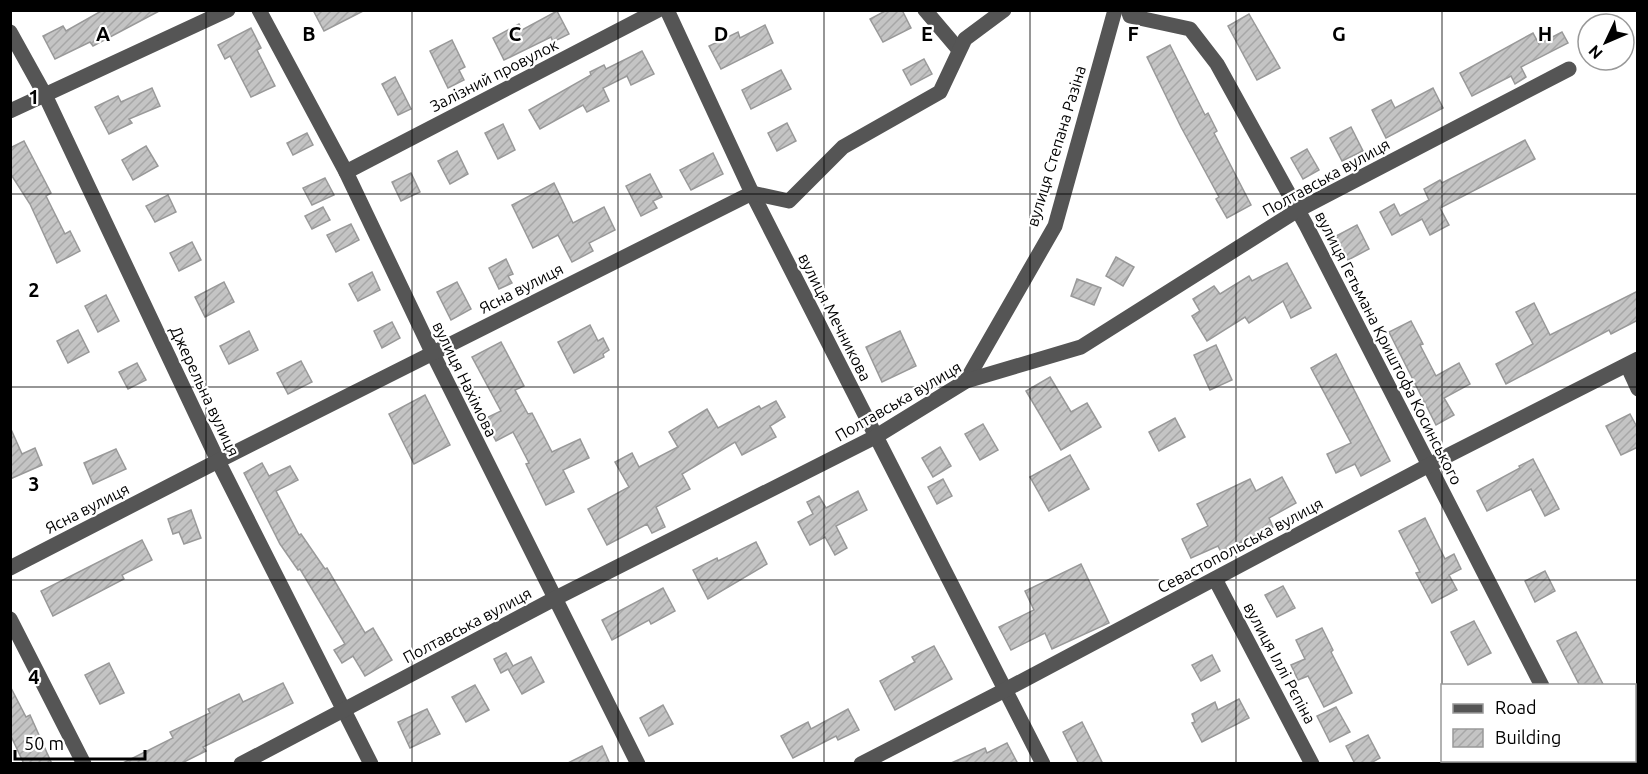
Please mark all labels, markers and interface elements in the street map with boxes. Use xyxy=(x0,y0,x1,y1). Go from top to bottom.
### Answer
north arrow xyxy=(1576,12,1636,72)
text: A xyxy=(96,22,110,45)
text: B xyxy=(302,22,316,45)
text: C xyxy=(509,22,522,45)
text: D xyxy=(714,22,728,45)
text: E xyxy=(921,22,933,45)
text: F xyxy=(1127,22,1139,45)
text: G xyxy=(1332,22,1346,45)
text: H xyxy=(1538,22,1552,45)
street label: Залізний провулок xyxy=(427,35,561,115)
text: N xyxy=(1585,42,1606,63)
street label: вулиця Степана Разіна xyxy=(1023,63,1089,229)
text: 1 xyxy=(28,85,40,108)
street label: Полтавська вулиця xyxy=(1259,135,1393,219)
street label: вулиця Гетьмана Криштофа Косинського xyxy=(1312,208,1466,488)
street label: вулиця Мечникова xyxy=(795,250,875,384)
street label: Ясна вулиця xyxy=(476,259,566,317)
text: 2 xyxy=(28,278,40,301)
street label: вулиця Нахімова xyxy=(429,318,501,440)
street label: Джерельна вулиця xyxy=(167,323,243,459)
street label: Полтавська вулиця xyxy=(832,358,964,444)
text: 3 xyxy=(28,472,40,495)
street label: Ясна вулиця xyxy=(42,479,132,537)
street label: Севастопольська вулиця xyxy=(1154,494,1326,596)
street label: Полтавська вулиця xyxy=(400,584,534,666)
street label: вулиця Іллі Рєпіна xyxy=(1240,599,1320,727)
text: 4 xyxy=(28,665,40,688)
legend xyxy=(1441,684,1636,762)
text: Road xyxy=(1495,697,1537,717)
scale bar xyxy=(15,723,146,761)
text: Building xyxy=(1495,727,1561,747)
text: 50 m xyxy=(24,733,64,753)

